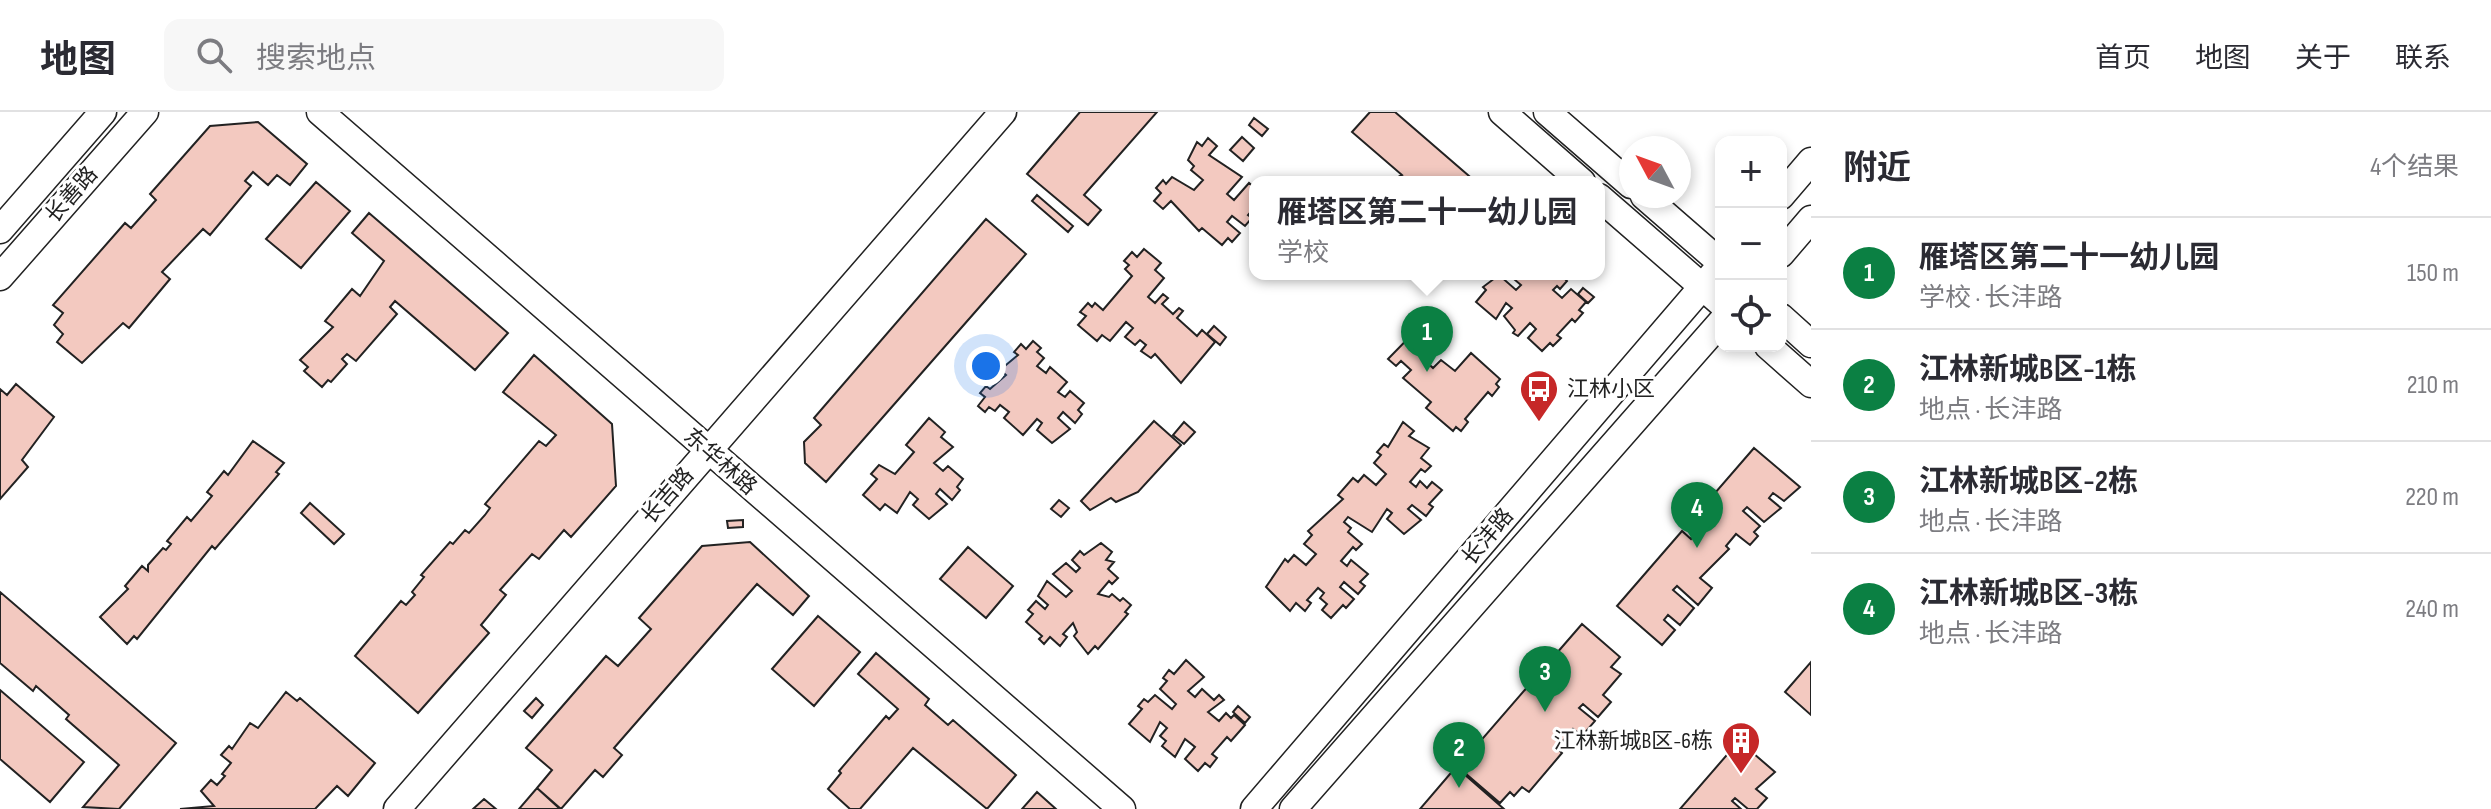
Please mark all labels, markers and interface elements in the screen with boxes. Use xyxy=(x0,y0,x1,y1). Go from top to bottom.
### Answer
search box xyxy=(164,19,724,91)
icon: search xyxy=(192,33,236,77)
text: 地图 xyxy=(40,38,116,83)
text: 搜索地点 xyxy=(256,41,376,77)
text: 首页 xyxy=(2095,42,2151,75)
text: 地图 xyxy=(2195,42,2251,75)
text: 关于 xyxy=(2295,42,2351,75)
text: 联系 xyxy=(2395,42,2451,75)
north arrow xyxy=(1619,136,1691,208)
map controls xyxy=(1715,136,1787,352)
button: + xyxy=(1715,136,1787,208)
text: 附近 xyxy=(1843,148,1911,189)
text: 4个结果 xyxy=(2370,152,2459,183)
street label: 长善路 xyxy=(40,161,104,229)
popup xyxy=(1249,176,1605,280)
text: 雁塔区第二十一幼儿园 xyxy=(1277,195,1577,231)
button: − xyxy=(1715,208,1787,280)
text: 学校 xyxy=(1277,238,1329,269)
text: 雁塔区第二十一幼儿园 xyxy=(1919,240,2219,276)
text: 1 xyxy=(1864,258,1874,289)
text: 150 m xyxy=(2407,258,2459,289)
button: locate xyxy=(1715,280,1787,352)
text: 学校 · 长沣路 xyxy=(1919,283,2062,314)
pin: 1 xyxy=(1401,306,1453,372)
your location xyxy=(966,346,1006,386)
text: 江林新城B区-1栋 xyxy=(1919,352,2137,388)
bus stop icon: 江林小区 xyxy=(1518,368,1560,423)
text: 2 xyxy=(1863,370,1875,401)
text: 210 m xyxy=(2407,370,2459,401)
place label: 江林小区 xyxy=(1567,376,1655,403)
text: 地点 · 长沣路 xyxy=(1919,395,2062,426)
street label: 东华林路 xyxy=(678,423,762,501)
street label: 长吉路 xyxy=(636,462,700,530)
text: 江林新城B区-2栋 xyxy=(1919,464,2138,500)
pin: 4 xyxy=(1671,482,1723,548)
text: 3 xyxy=(1863,482,1875,513)
text: 220 m xyxy=(2405,482,2459,513)
street label: 长沣路 xyxy=(1456,503,1520,571)
text: 地点 · 长沣路 xyxy=(1919,507,2062,538)
text: 江林新城B区-3栋 xyxy=(1919,576,2138,612)
text: 4 xyxy=(1863,594,1875,625)
text: 240 m xyxy=(2405,594,2459,625)
text: 地点 · 长沣路 xyxy=(1919,619,2062,650)
pin: 3 xyxy=(1519,646,1571,712)
building icon: 江林新城B区-6栋 xyxy=(1720,720,1762,775)
pin: 2 xyxy=(1433,722,1485,788)
place label: 江林新城B区-6栋 xyxy=(1553,728,1713,755)

